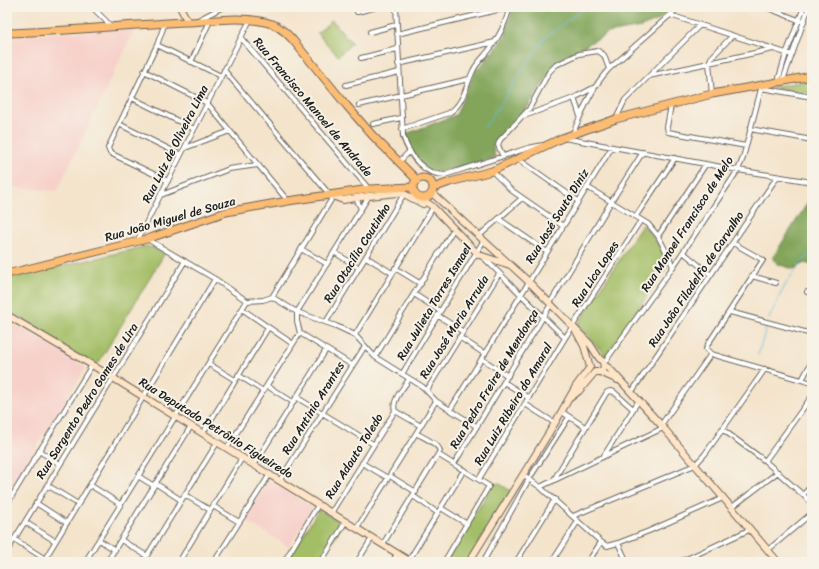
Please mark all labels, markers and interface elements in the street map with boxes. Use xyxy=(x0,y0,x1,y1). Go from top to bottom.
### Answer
street label: Rua Francisco Manoel de Andrade xyxy=(248,32,378,182)
street label: Rua Luiz de Oliveira Lima xyxy=(136,80,215,207)
street label: Rua Manoel Francisco de Melo xyxy=(635,152,739,296)
street label: Rua José Souto Diniz xyxy=(519,164,595,268)
street label: Rua João Miguel de Souza xyxy=(102,190,239,248)
street label: Rua Otacílio Coutinho xyxy=(317,199,397,307)
street label: Rua João Filadelfo de Carvalho xyxy=(642,206,750,352)
street label: Rua Lica Lopes xyxy=(565,236,625,312)
street label: Rua Julieta Torres Ismael xyxy=(390,239,478,365)
street label: Rua José Maria Arruda xyxy=(413,270,495,383)
street label: Rua Pedro Freire de Mendonça xyxy=(443,304,545,453)
street label: Rua Sargento Pedro Gomes de Lira xyxy=(30,319,144,483)
street label: Rua Luiz Ribeiro do Amaral xyxy=(468,338,559,470)
street label: Rua Antinio Arantes xyxy=(275,357,351,459)
street label: Rua Deputado Petrônio Figueiredo xyxy=(134,371,298,485)
street label: Rua Adauto Toledo xyxy=(319,409,389,503)

